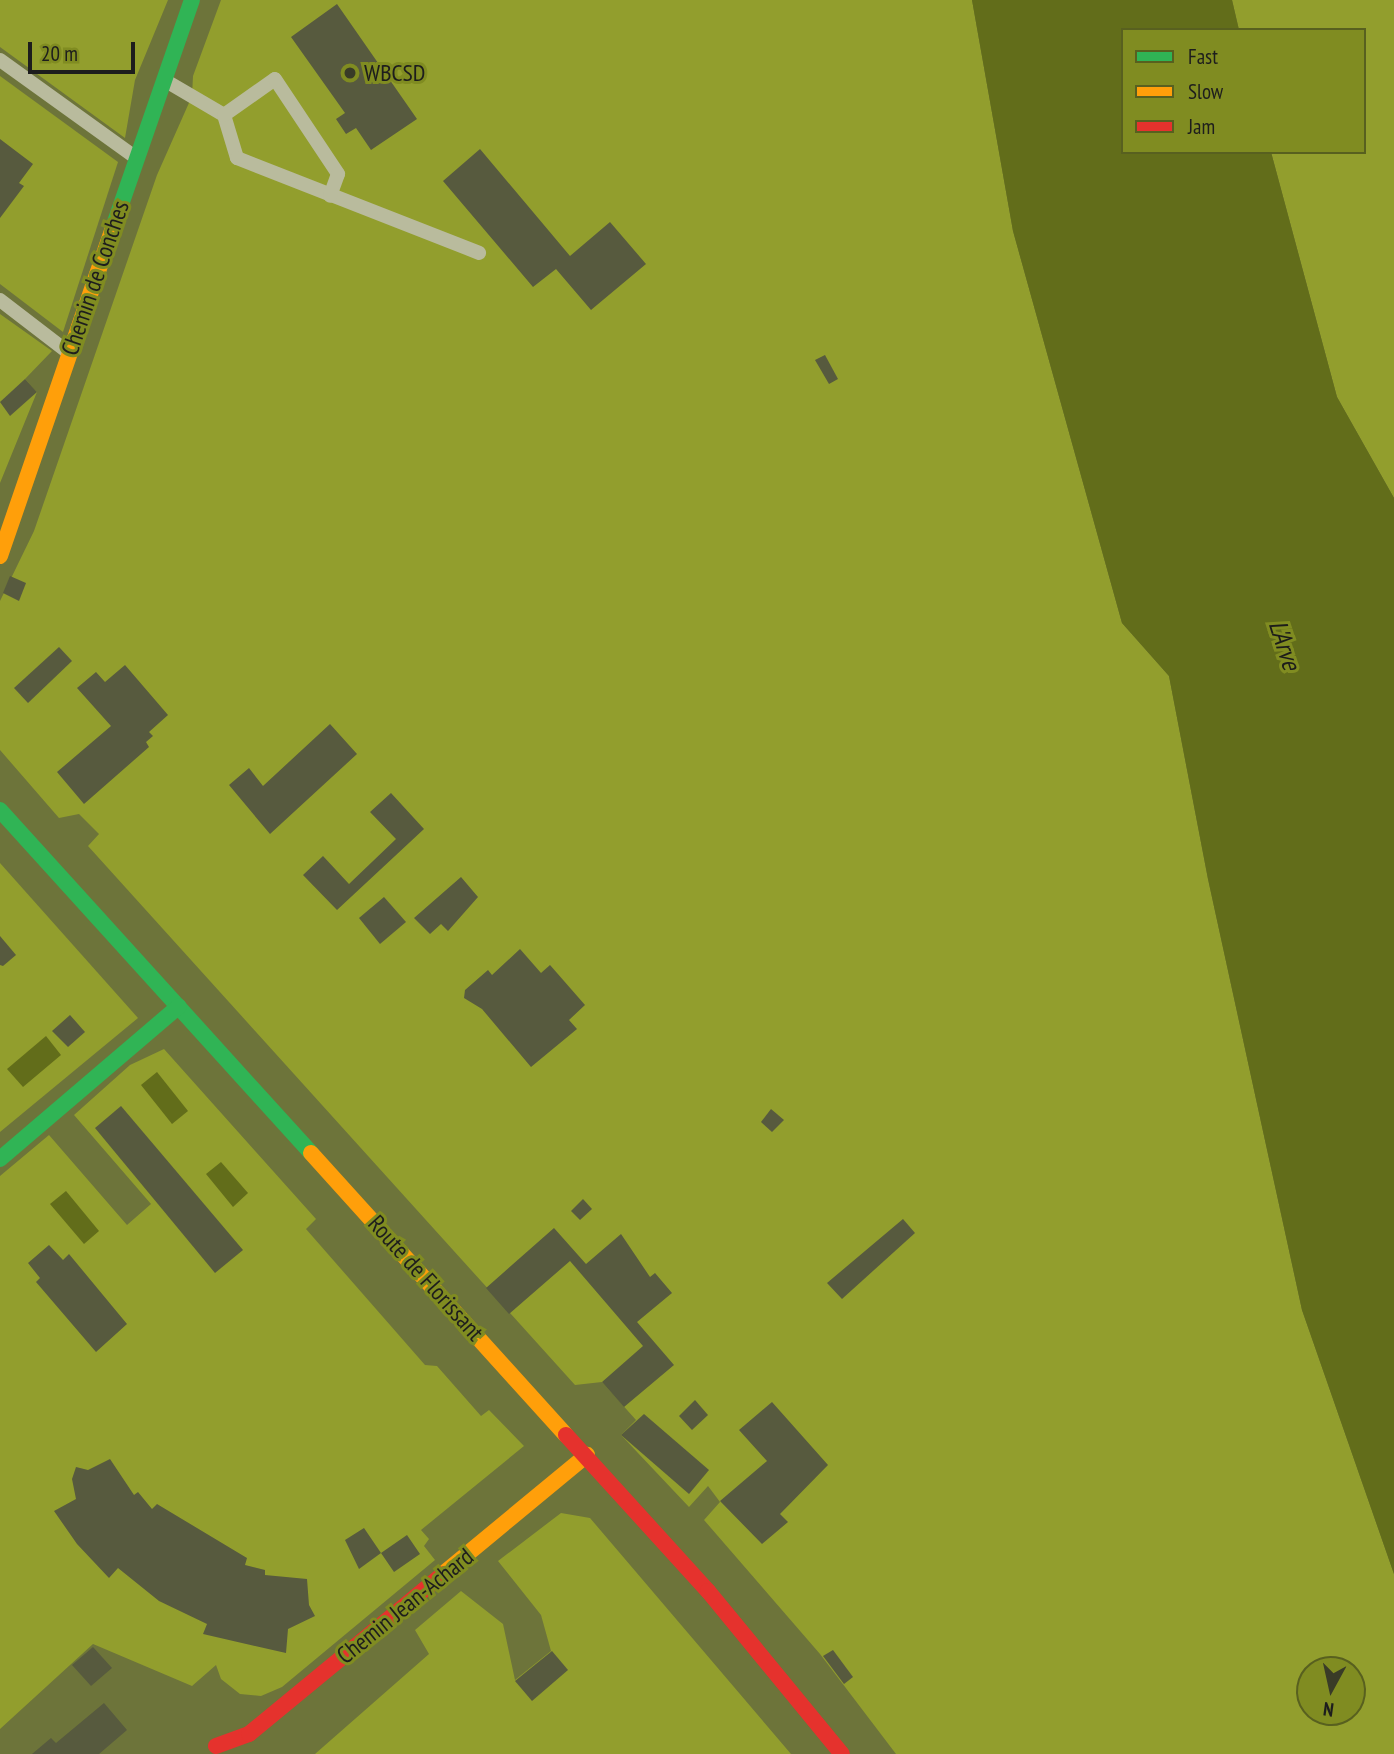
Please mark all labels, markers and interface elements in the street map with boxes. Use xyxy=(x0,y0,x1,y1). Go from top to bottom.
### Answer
scale bar xyxy=(32,28,138,72)
legend xyxy=(1121,28,1366,154)
text: 20 m xyxy=(41,40,78,67)
text: Fast xyxy=(1188,43,1218,70)
place label: WBCSD xyxy=(364,59,425,87)
marker: WBCSD xyxy=(342,65,358,81)
text: Slow xyxy=(1188,78,1223,105)
text: Jam xyxy=(1188,113,1215,140)
street label: Chemin de Conches xyxy=(55,197,135,359)
water label: L'Arve xyxy=(1262,616,1308,674)
street label: Route de Florissant xyxy=(362,1209,490,1347)
street label: Chemin Jean-Achard xyxy=(331,1542,479,1670)
north arrow xyxy=(1296,1656,1366,1726)
text: N xyxy=(1322,1697,1335,1722)

